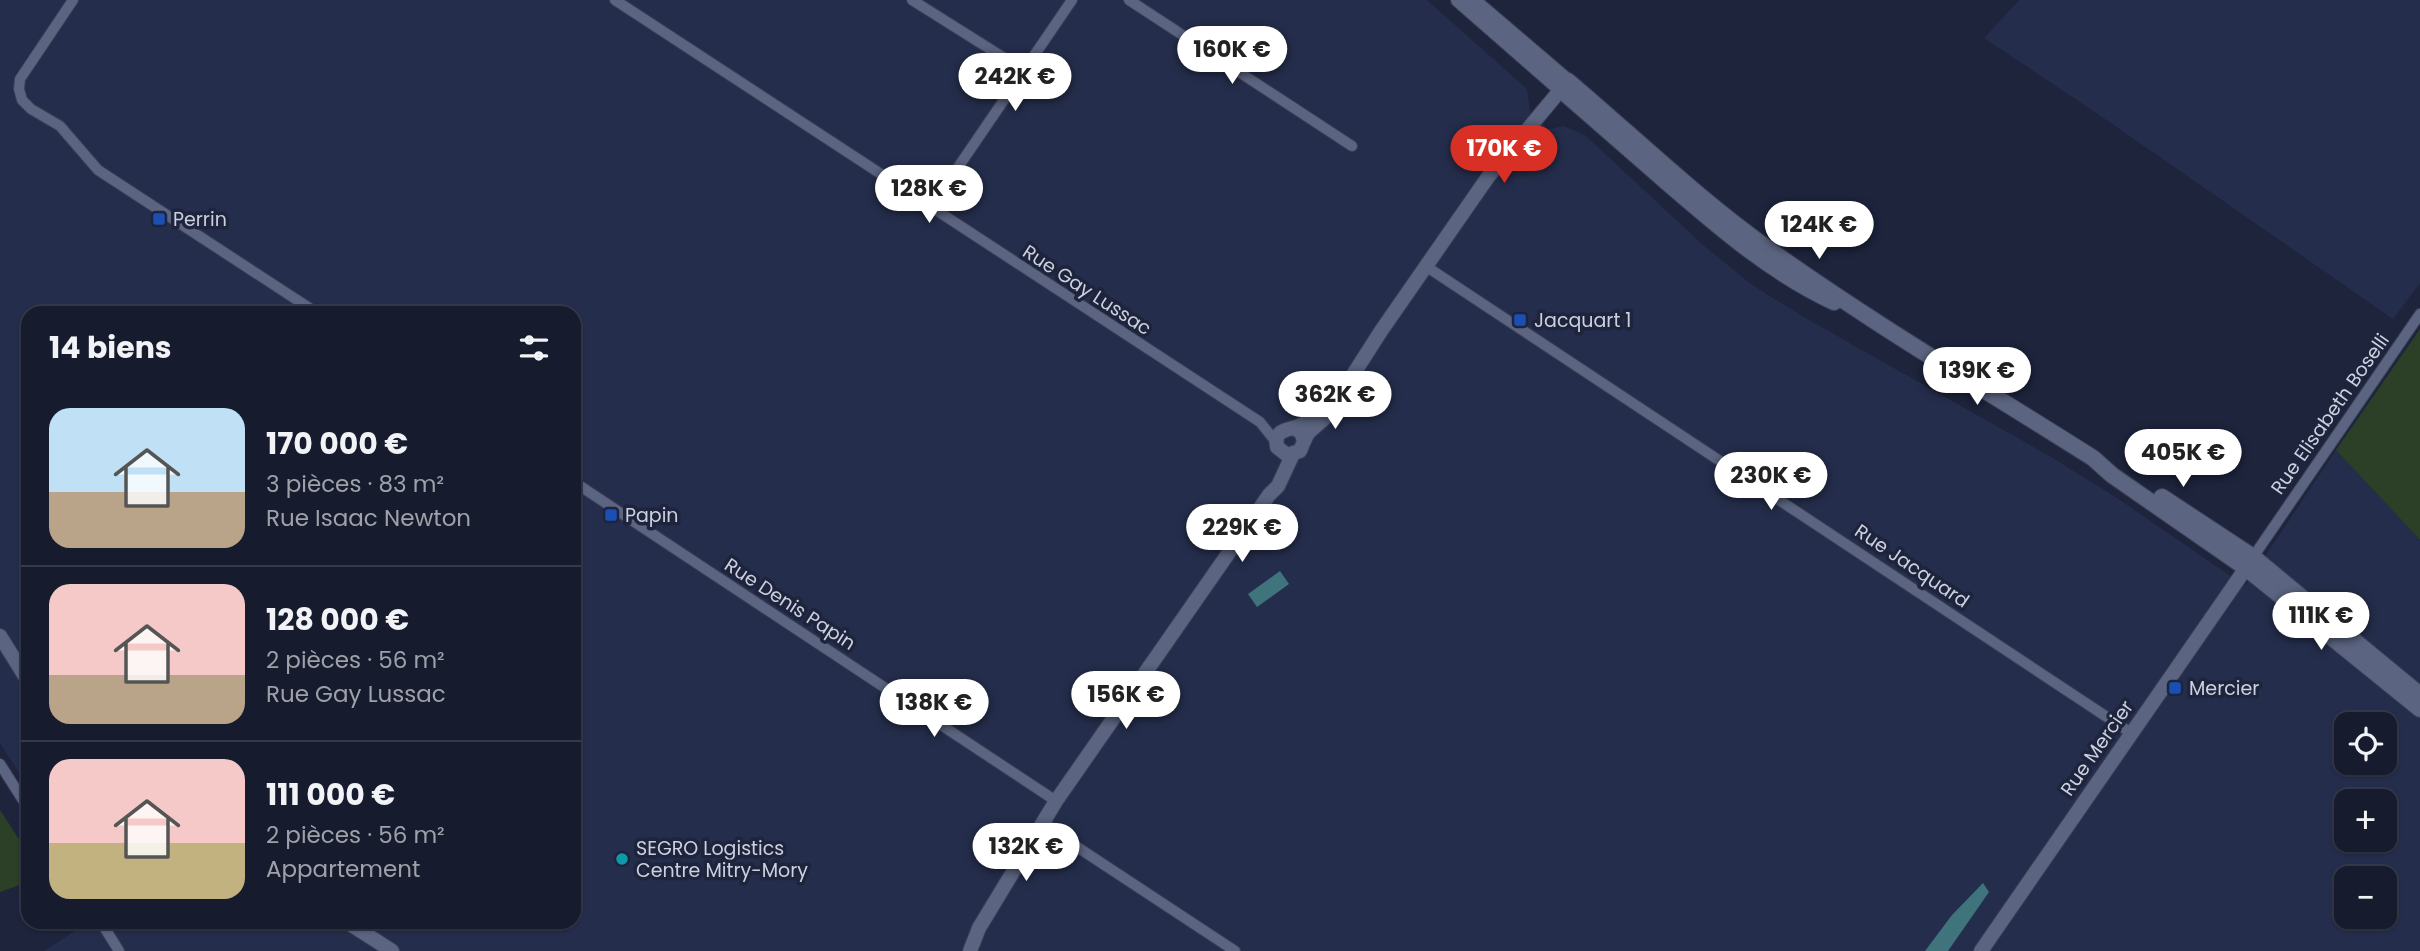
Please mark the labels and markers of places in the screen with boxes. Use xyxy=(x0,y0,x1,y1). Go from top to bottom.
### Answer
pin: 160K € xyxy=(1175,27,1289,86)
pin: 242K € xyxy=(958,54,1072,113)
pin: 170K € xyxy=(1447,125,1561,185)
pin: 128K € xyxy=(872,166,986,225)
pin: 124K € xyxy=(1762,202,1876,261)
place label: Perrin xyxy=(173,206,227,233)
marker: Perrin xyxy=(151,211,167,227)
place label: Jacquart 1 xyxy=(1534,307,1631,334)
marker: Jacquart 1 xyxy=(1512,312,1528,328)
pin: 139K € xyxy=(1920,348,2034,407)
pin: 362K € xyxy=(1278,372,1392,431)
pin: 405K € xyxy=(2126,430,2240,489)
pin: 230K € xyxy=(1714,452,1828,512)
place label: Papin xyxy=(625,502,679,529)
pin: 229K € xyxy=(1185,504,1299,564)
marker: Papin xyxy=(603,507,619,523)
pin: 111K € xyxy=(2264,592,2378,652)
pin: 156K € xyxy=(1069,672,1183,731)
place label: Mercier xyxy=(2189,675,2259,702)
pin: 138K € xyxy=(877,680,991,739)
marker: Mercier xyxy=(2167,680,2183,696)
pin: 132K € xyxy=(969,824,1083,883)
place label: SEGRO Logistics Centre Mitry-Mory xyxy=(636,835,808,884)
marker: SEGRO Logistics Centre Mitry-Mory xyxy=(614,851,630,867)

